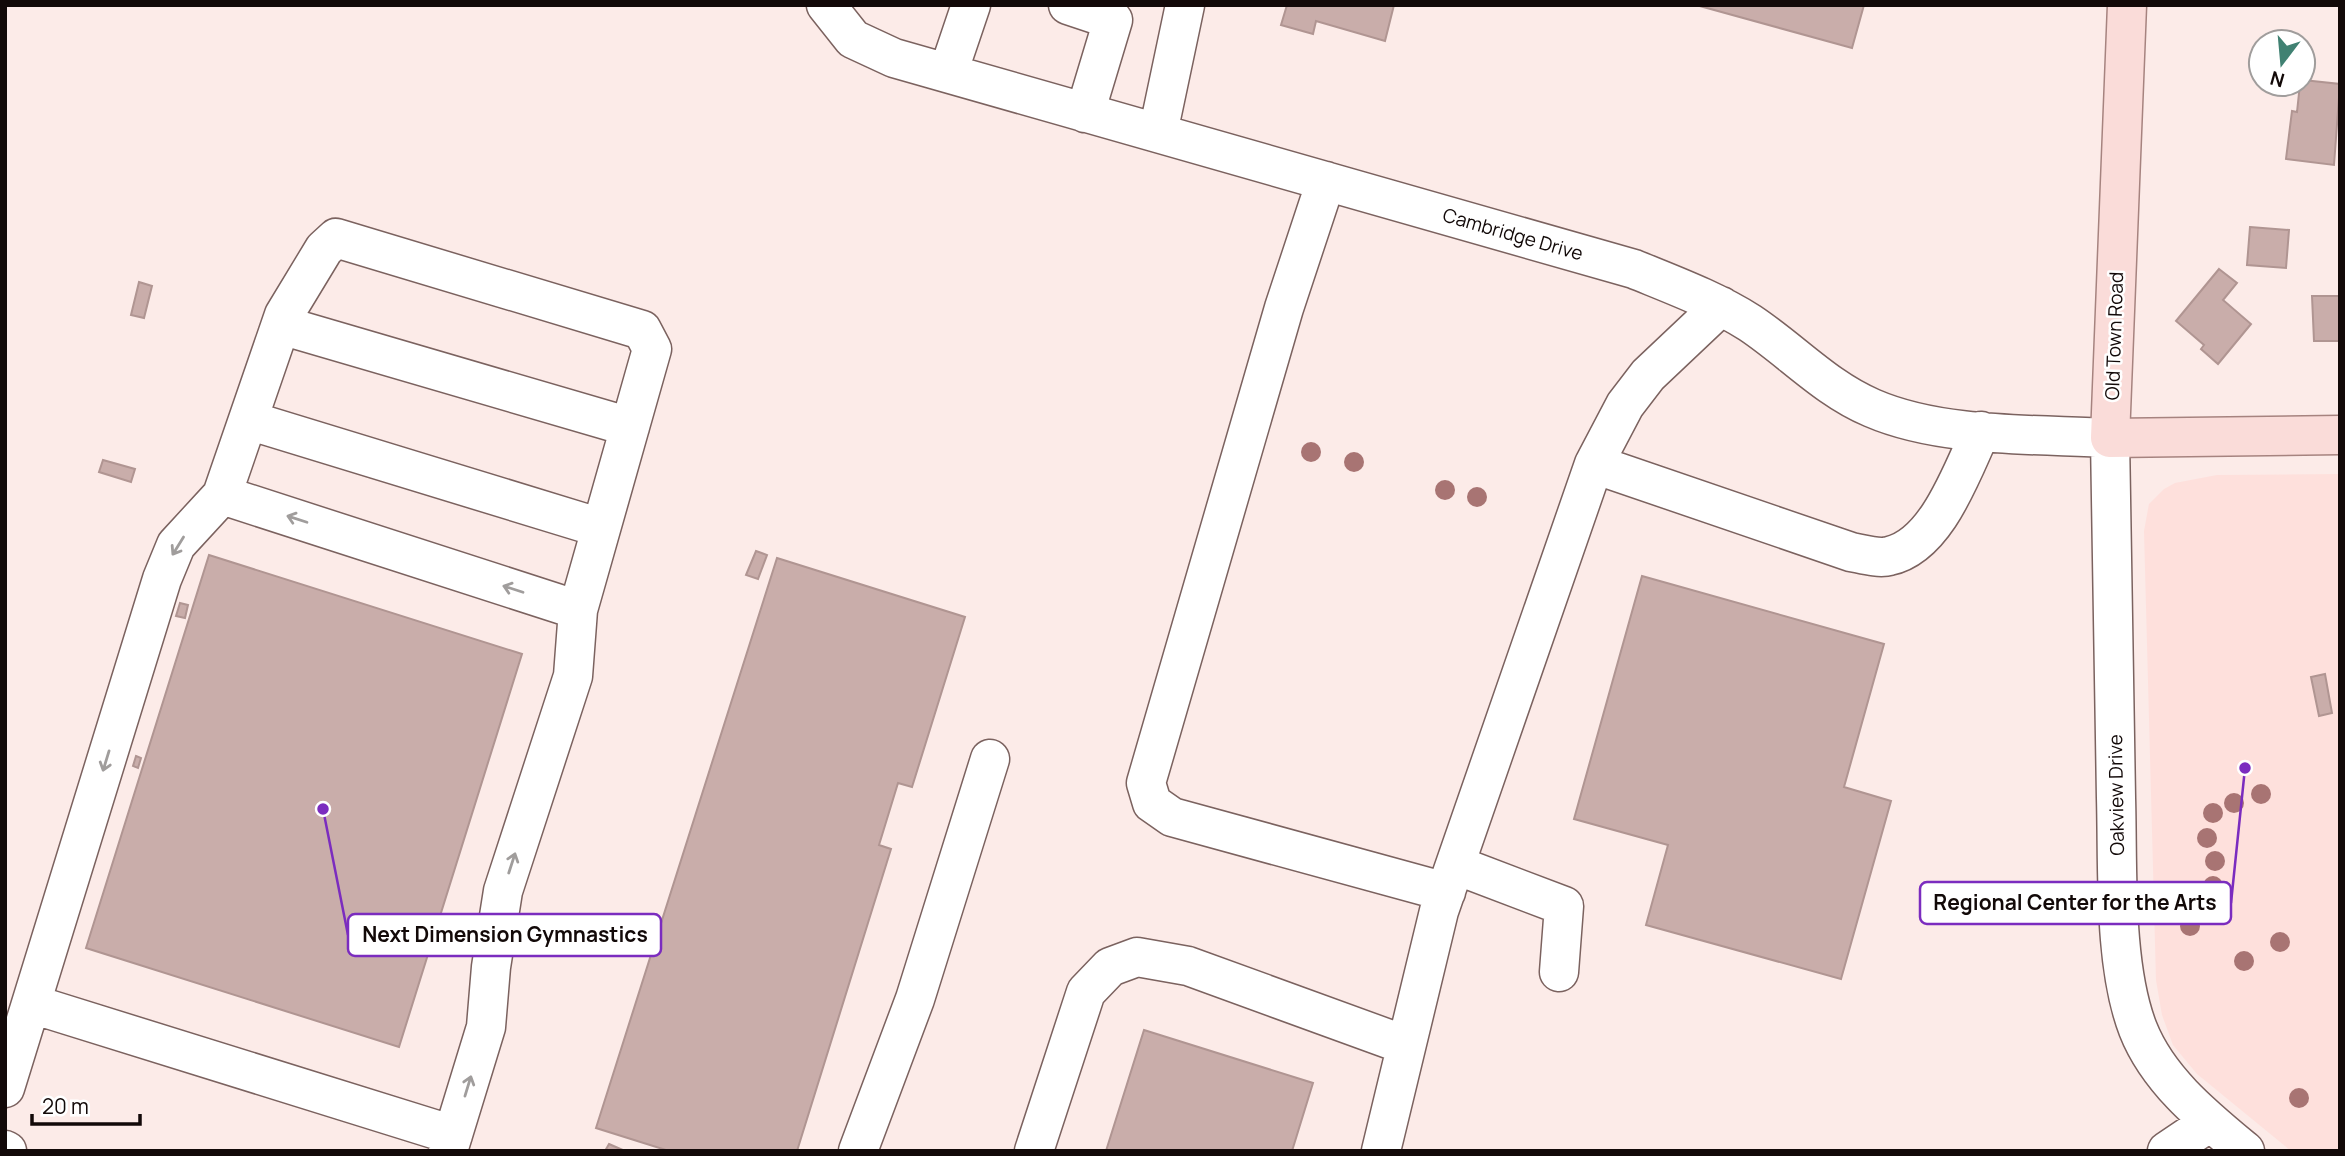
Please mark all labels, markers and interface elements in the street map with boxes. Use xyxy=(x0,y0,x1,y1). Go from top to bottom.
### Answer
north arrow xyxy=(2247,28,2317,98)
text: N xyxy=(2267,65,2287,94)
street label: Cambridge Drive xyxy=(1440,202,1586,266)
street label: Old Town Road xyxy=(2099,271,2129,401)
one-way arrow xyxy=(286,511,308,524)
one-way arrow xyxy=(170,536,185,555)
one-way arrow xyxy=(502,581,524,594)
street label: Oakview Drive xyxy=(2102,734,2130,856)
one-way arrow xyxy=(99,750,112,772)
one-way arrow xyxy=(507,853,520,875)
callout: Regional Center for the Arts xyxy=(1920,882,2231,924)
text: Regional Center for the Arts xyxy=(1933,888,2217,916)
callout: Next Dimension Gymnastics xyxy=(348,914,661,956)
text: Next Dimension Gymnastics xyxy=(362,920,648,948)
one-way arrow xyxy=(463,1075,475,1097)
scale bar xyxy=(32,1082,140,1126)
text: 20 m xyxy=(42,1092,89,1120)

